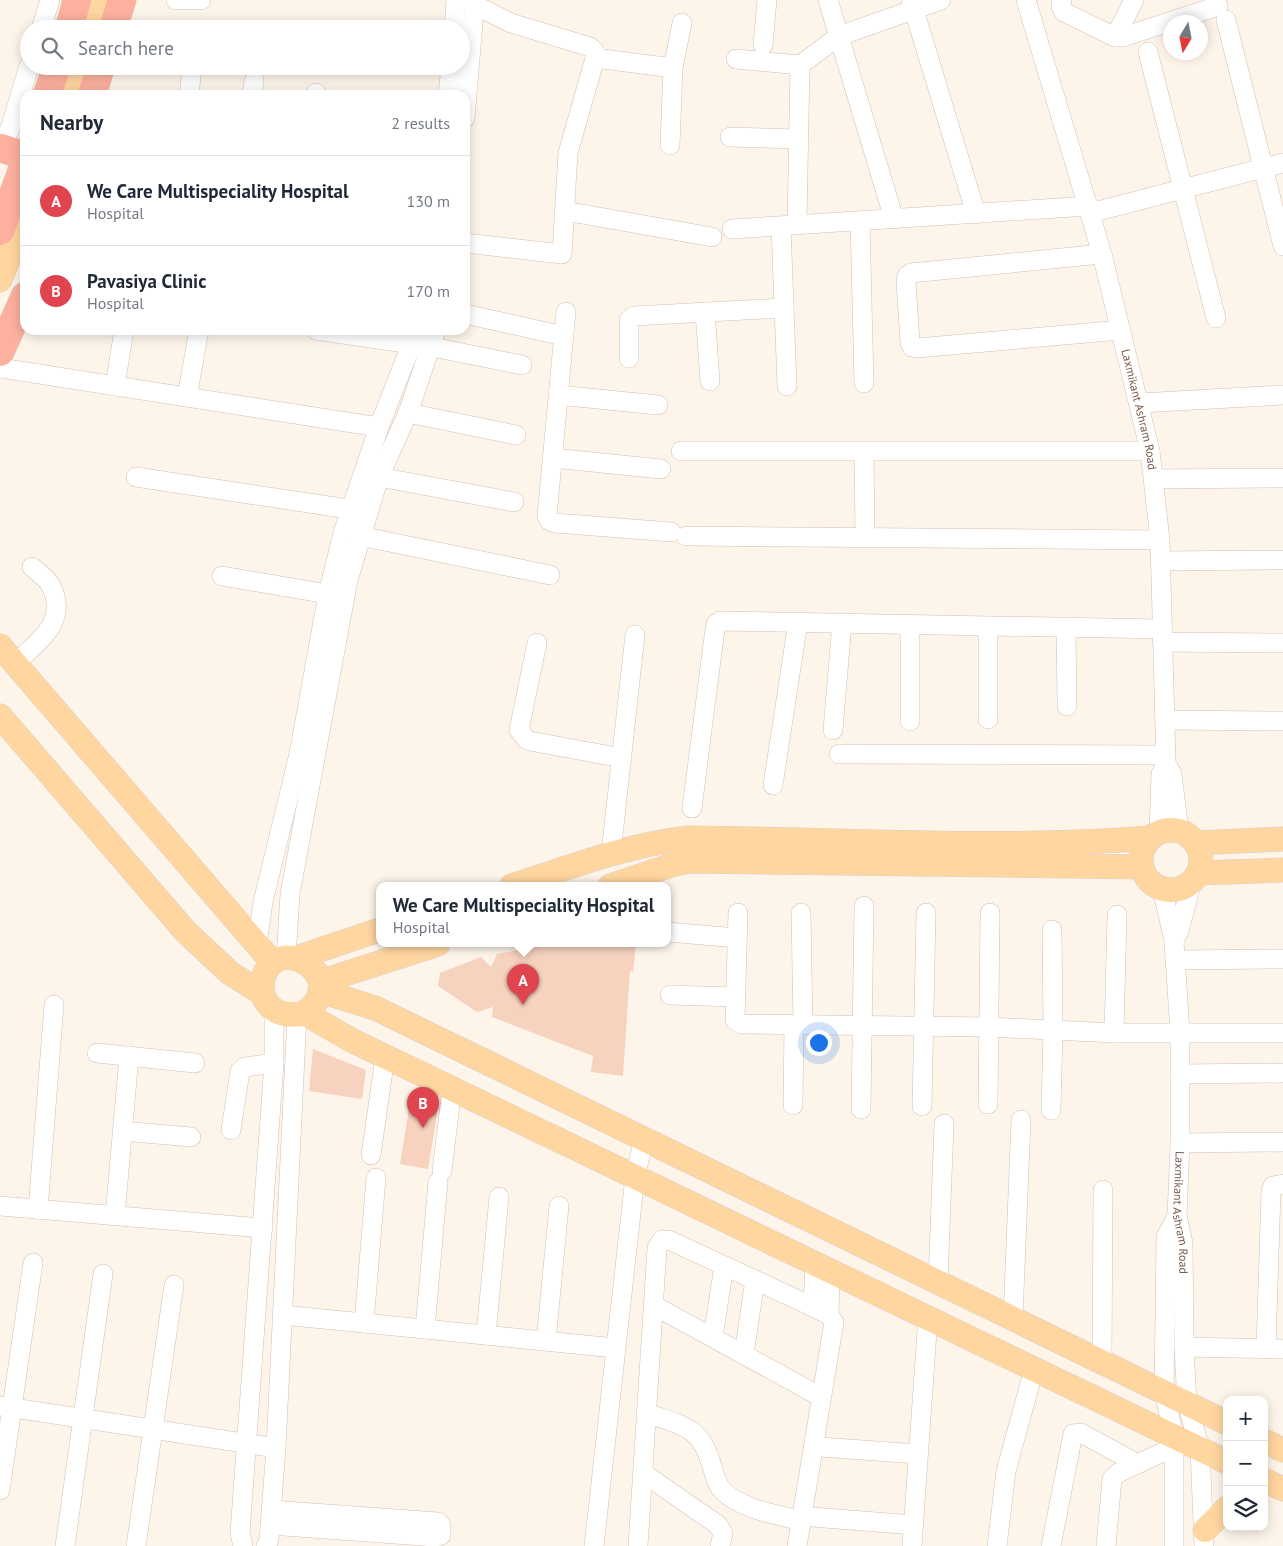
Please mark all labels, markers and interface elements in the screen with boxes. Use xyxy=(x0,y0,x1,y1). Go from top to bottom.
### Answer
north arrow xyxy=(1163,15,1208,60)
search box xyxy=(20,20,470,75)
icon: search xyxy=(38,34,66,62)
text: Search here xyxy=(78,36,174,60)
text: Nearby xyxy=(40,109,103,136)
text: 2 results xyxy=(391,113,450,133)
text: We Care Multispeciality Hospital xyxy=(87,179,349,203)
text: A xyxy=(51,191,61,211)
text: 130 m xyxy=(407,191,450,211)
text: Hospital xyxy=(87,203,144,223)
text: Pavasiya Clinic xyxy=(87,269,206,293)
text: B xyxy=(51,281,61,301)
text: 170 m xyxy=(407,281,450,301)
text: Hospital xyxy=(87,293,144,313)
street label: Laxmikant Ashram Road xyxy=(1118,347,1160,470)
popup xyxy=(376,882,671,947)
text: We Care Multispeciality Hospital xyxy=(393,893,654,917)
text: Hospital xyxy=(393,917,450,937)
pin: A xyxy=(507,964,539,1005)
your location xyxy=(806,1030,832,1056)
pin: B xyxy=(407,1087,439,1128)
street label: Laxmikant Ashram Road xyxy=(1170,1151,1191,1274)
map controls xyxy=(1223,1396,1268,1531)
button: + xyxy=(1223,1396,1268,1441)
button: − xyxy=(1223,1441,1268,1486)
button: layers xyxy=(1223,1486,1268,1531)

